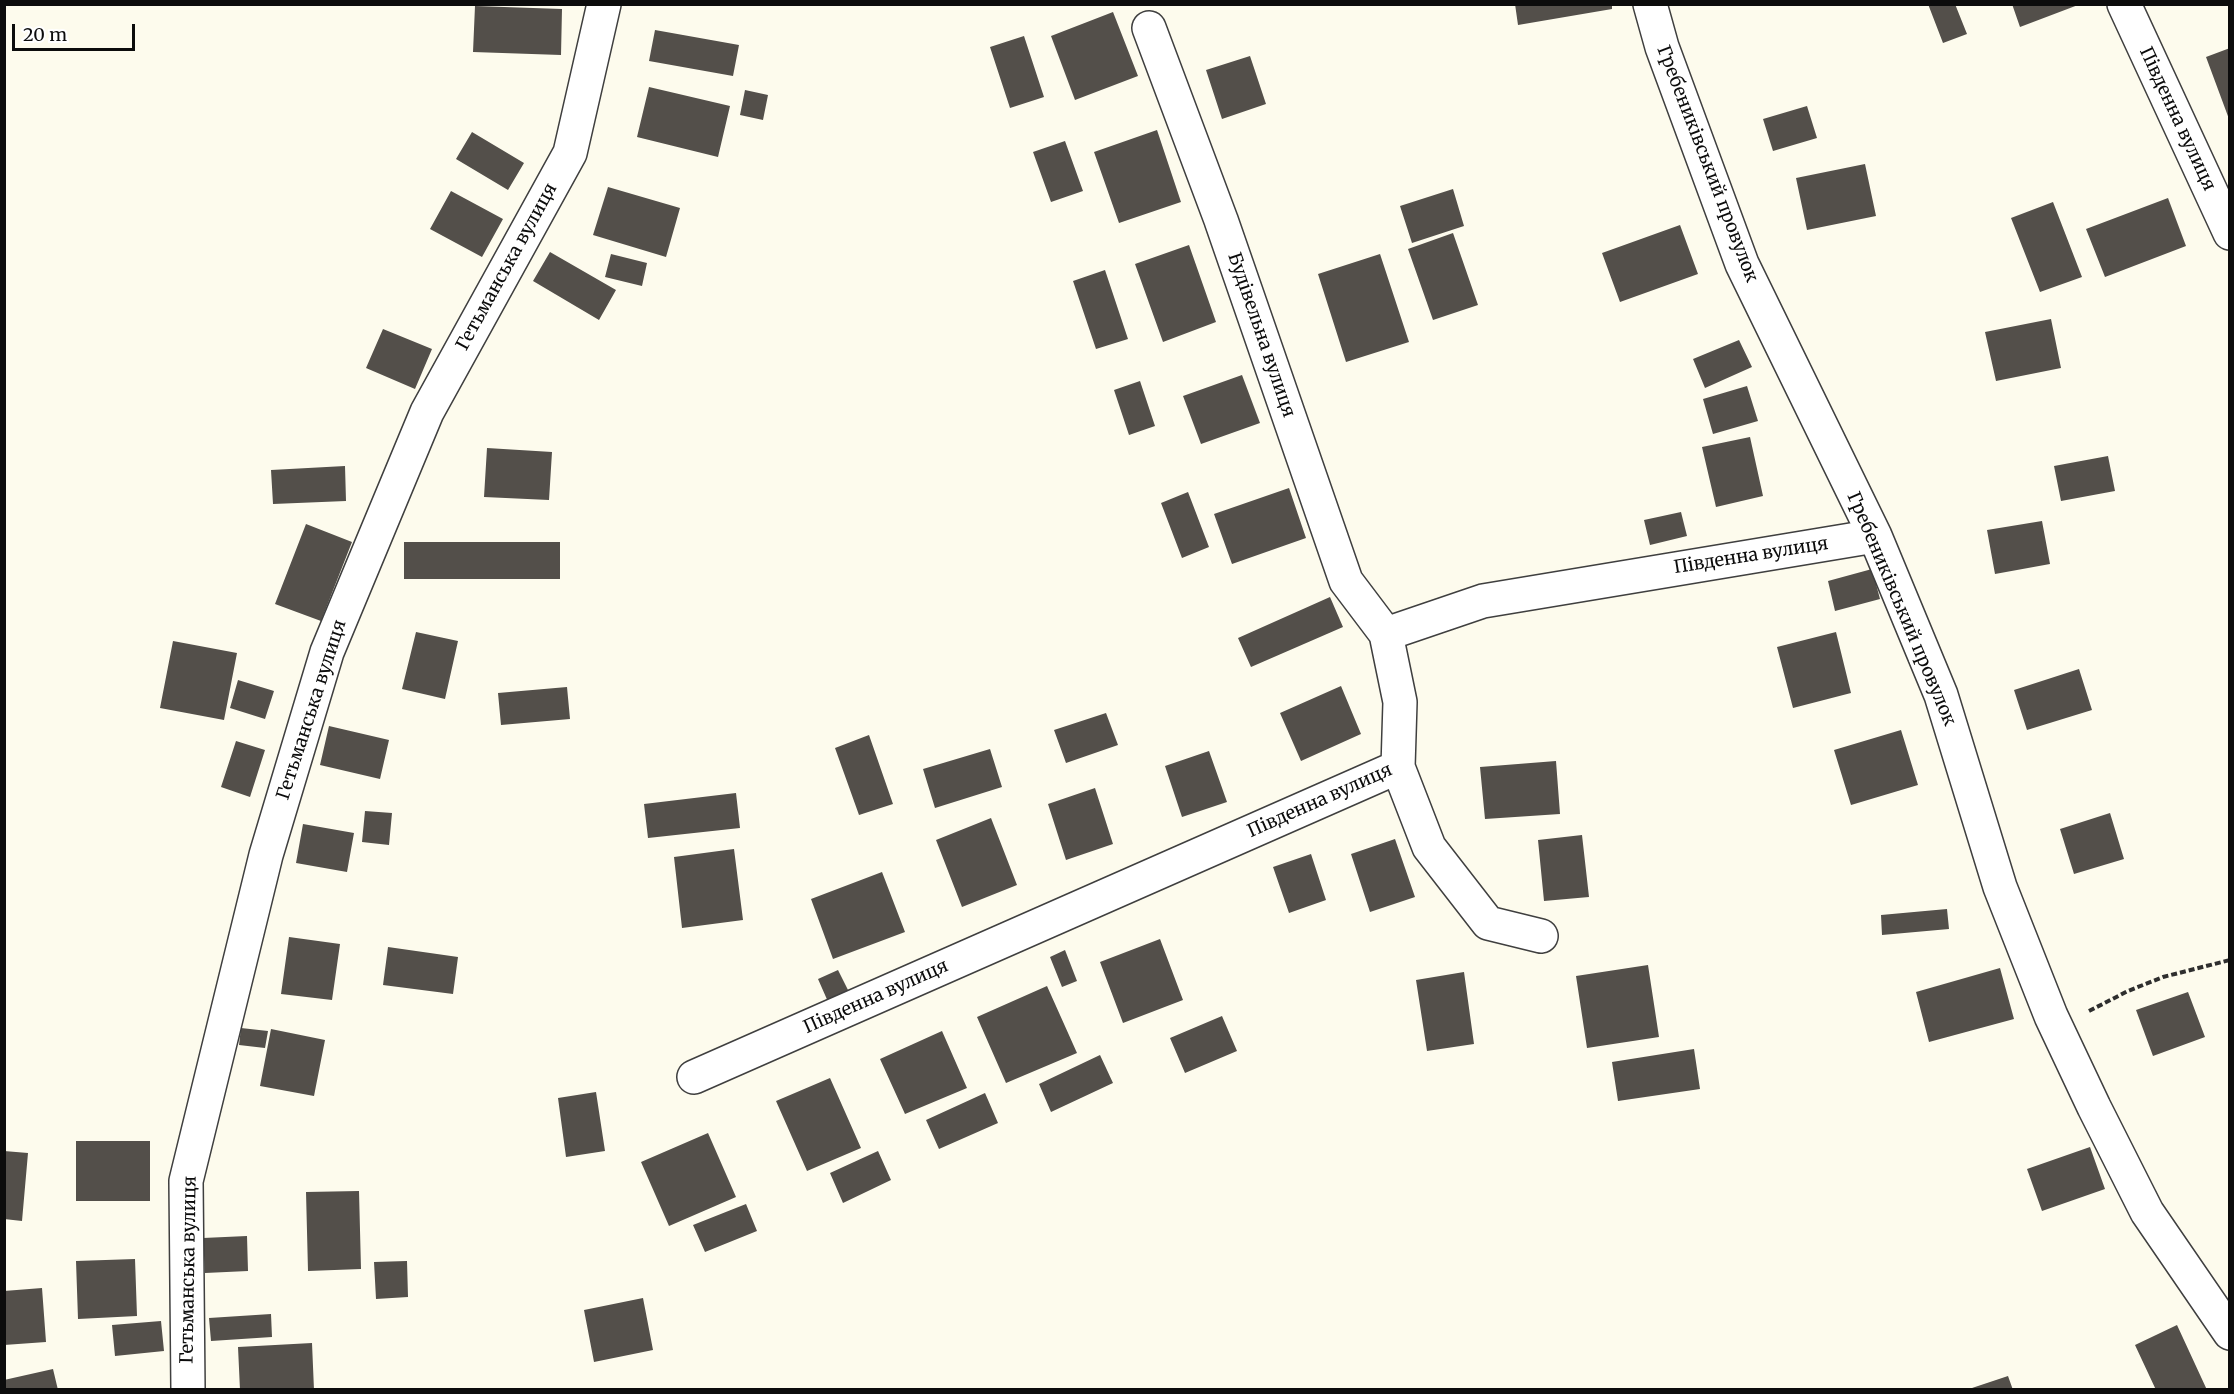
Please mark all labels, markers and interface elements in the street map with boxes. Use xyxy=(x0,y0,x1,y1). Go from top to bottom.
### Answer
scale bar xyxy=(15,12,138,50)
text: 20 m xyxy=(23,23,67,46)
street label: Гребениківський провулок xyxy=(1652,43,1762,285)
street label: Південна вулиця xyxy=(2134,44,2220,194)
street label: Гетьманська вулиця xyxy=(452,180,562,354)
street label: Будівельна вулиця xyxy=(1223,250,1299,420)
street label: Гребениківський провулок xyxy=(1842,489,1960,729)
street label: Південна вулиця xyxy=(1672,533,1830,579)
street label: Гетьманська вулиця xyxy=(273,617,351,803)
street label: Південна вулиця xyxy=(1244,759,1396,843)
street label: Південна вулиця xyxy=(800,955,952,1039)
street label: Гетьманська вулиця xyxy=(177,1176,201,1364)

